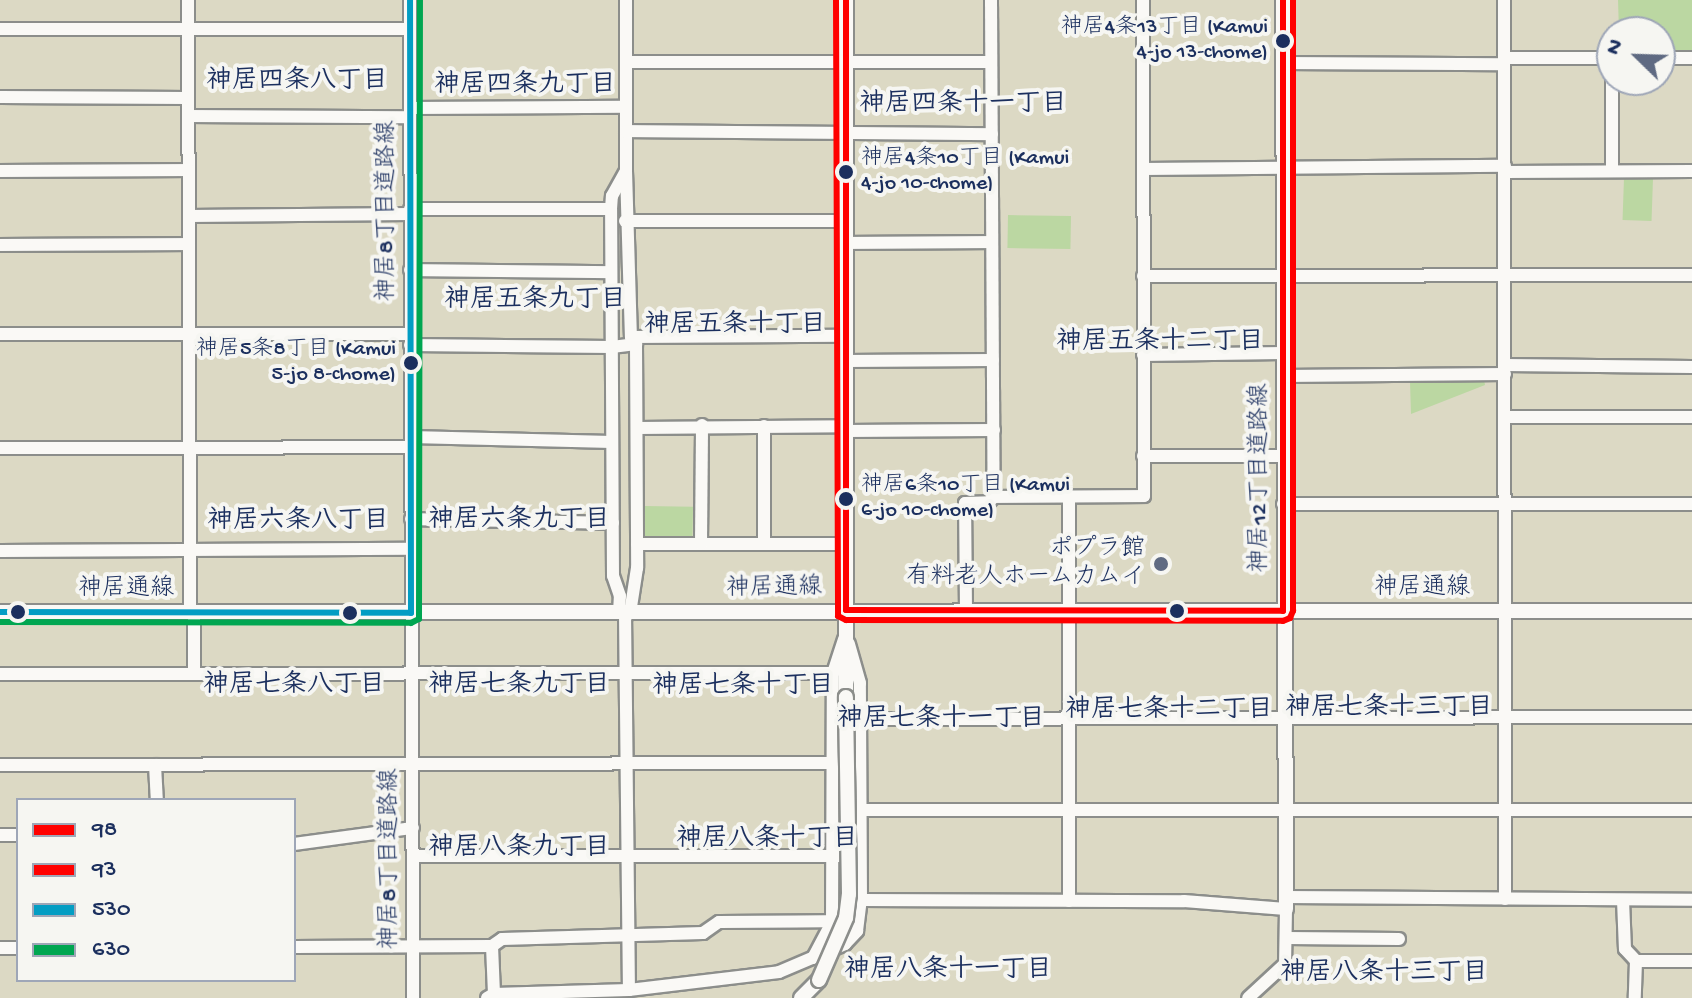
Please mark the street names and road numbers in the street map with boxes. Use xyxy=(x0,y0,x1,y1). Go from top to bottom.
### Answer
street label: 神居8丁目道路線 xyxy=(374,120,402,302)
street label: 神居12丁目道路線 xyxy=(1247,383,1275,573)
street label: 神居通線 xyxy=(726,574,822,604)
street label: 神居通線 xyxy=(1374,575,1470,603)
street label: 神居通線 xyxy=(78,576,174,604)
street label: 神居8丁目道路線 xyxy=(377,768,405,950)

